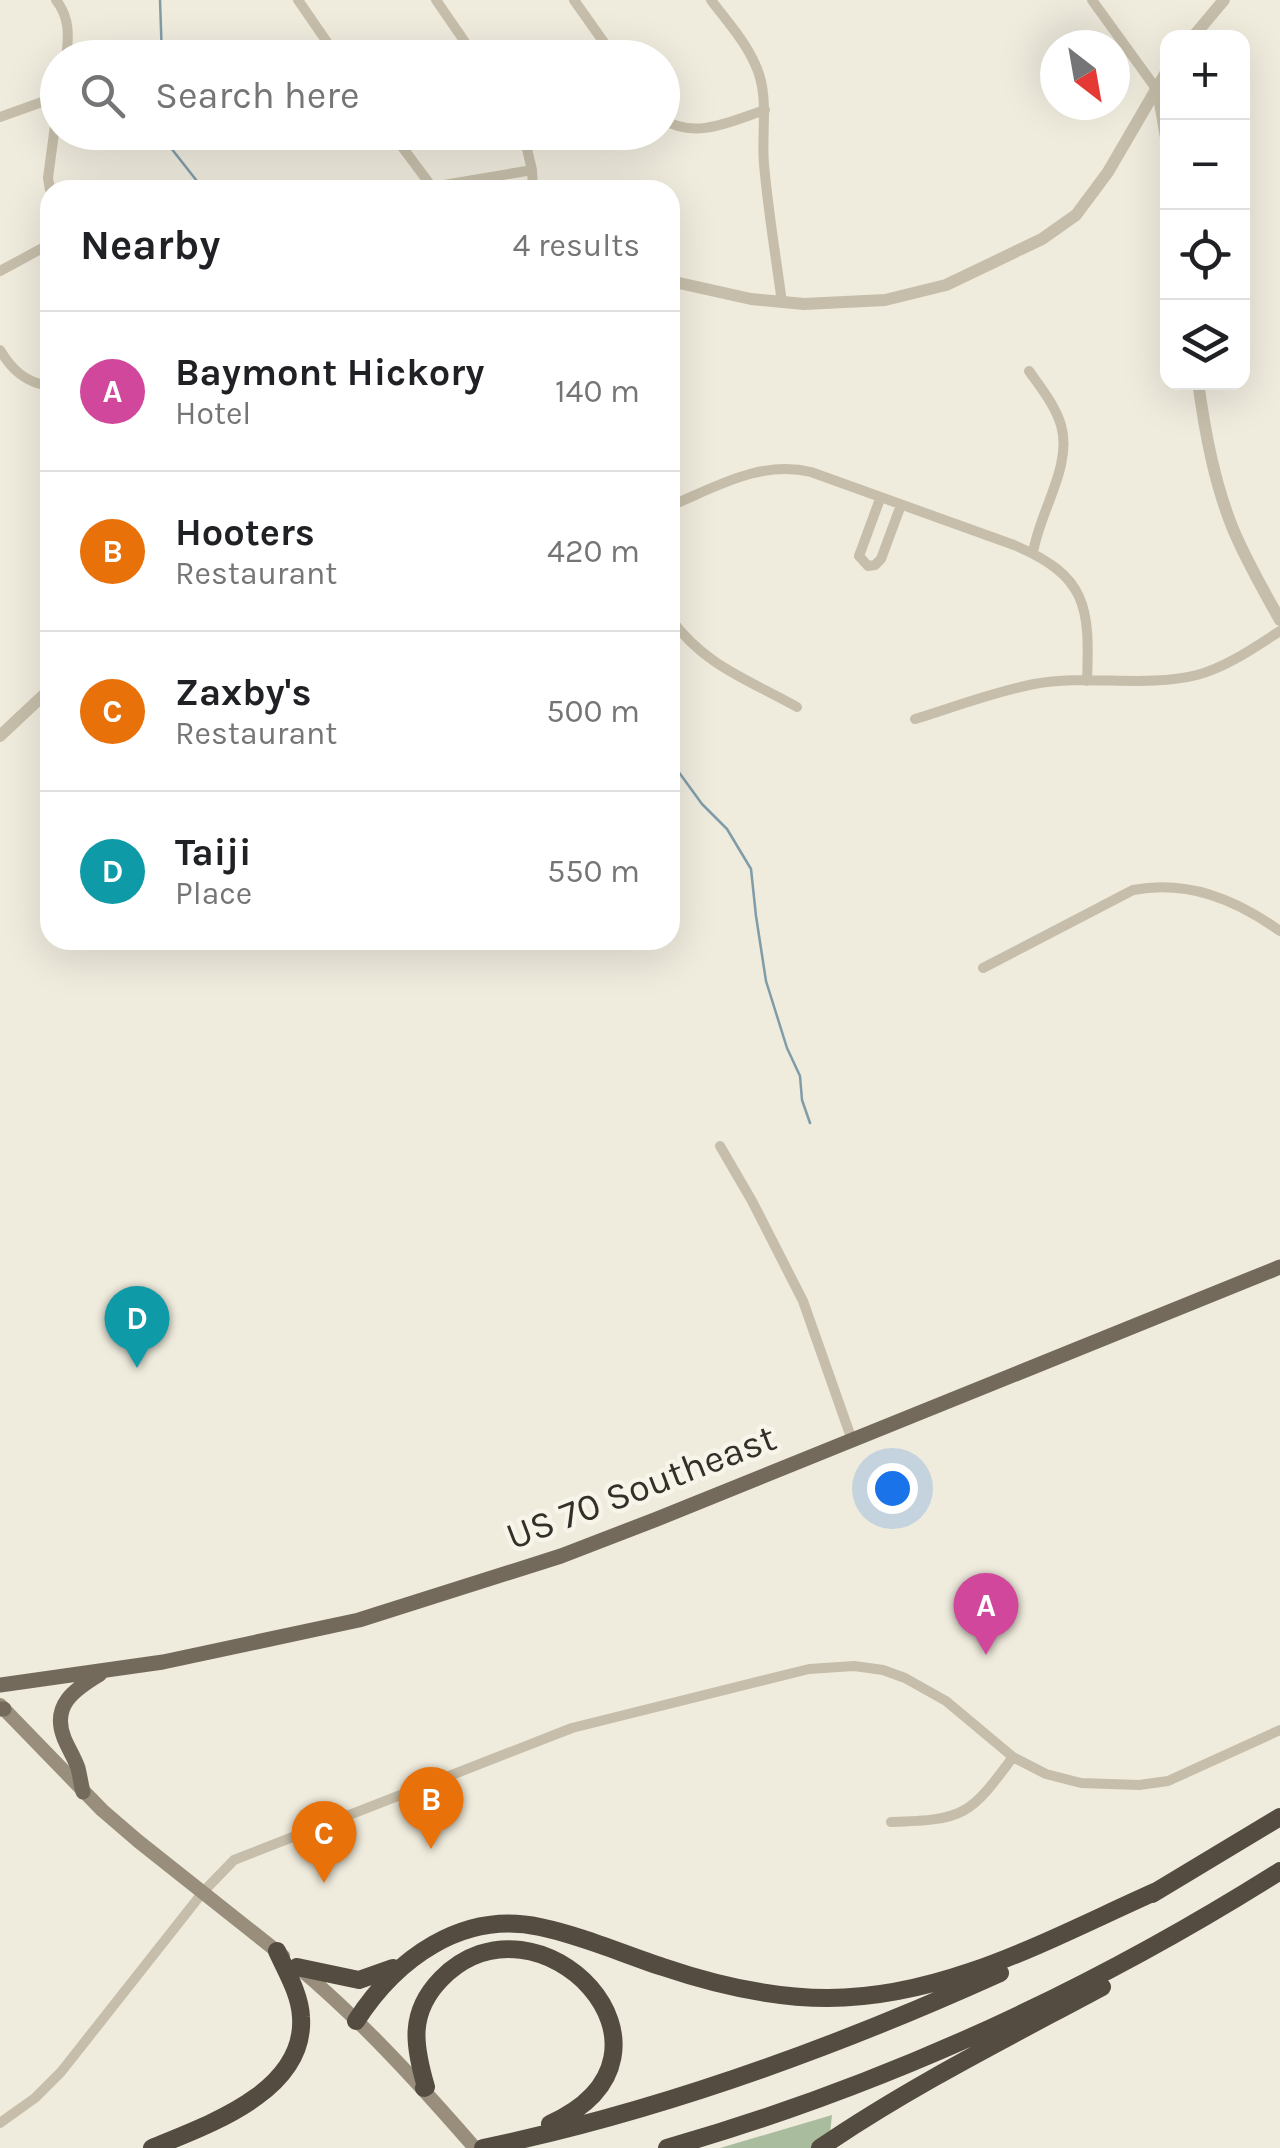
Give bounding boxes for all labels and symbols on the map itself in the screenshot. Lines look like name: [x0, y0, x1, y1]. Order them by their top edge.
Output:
north arrow: [1040, 30, 1130, 120]
pin: D: [104, 1286, 170, 1368]
street label: US 70 Southeast: [500, 1415, 782, 1559]
your location: [867, 1463, 918, 1514]
pin: A: [954, 1572, 1018, 1655]
pin: B: [398, 1766, 464, 1849]
pin: C: [292, 1800, 356, 1883]

